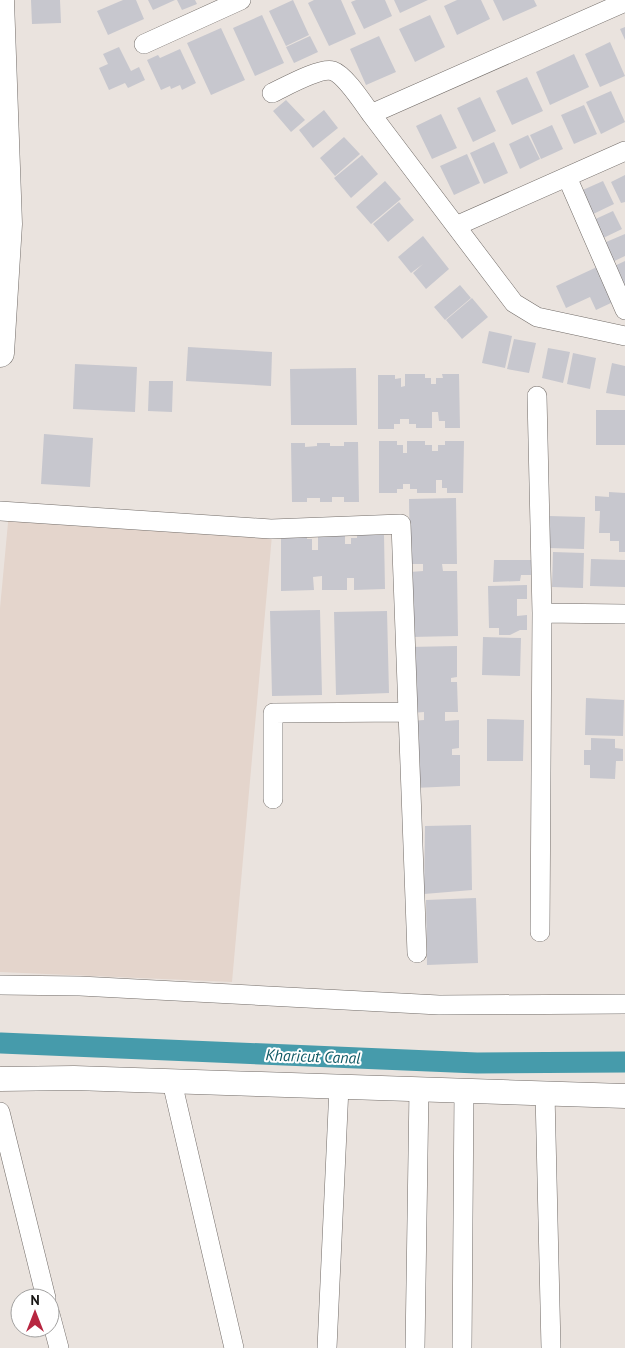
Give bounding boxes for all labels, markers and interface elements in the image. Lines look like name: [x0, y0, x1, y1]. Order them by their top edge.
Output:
water label: Kharicut Canal: [265, 1044, 362, 1068]
north arrow: [10, 1288, 60, 1338]
text: N: [30, 1291, 40, 1309]

